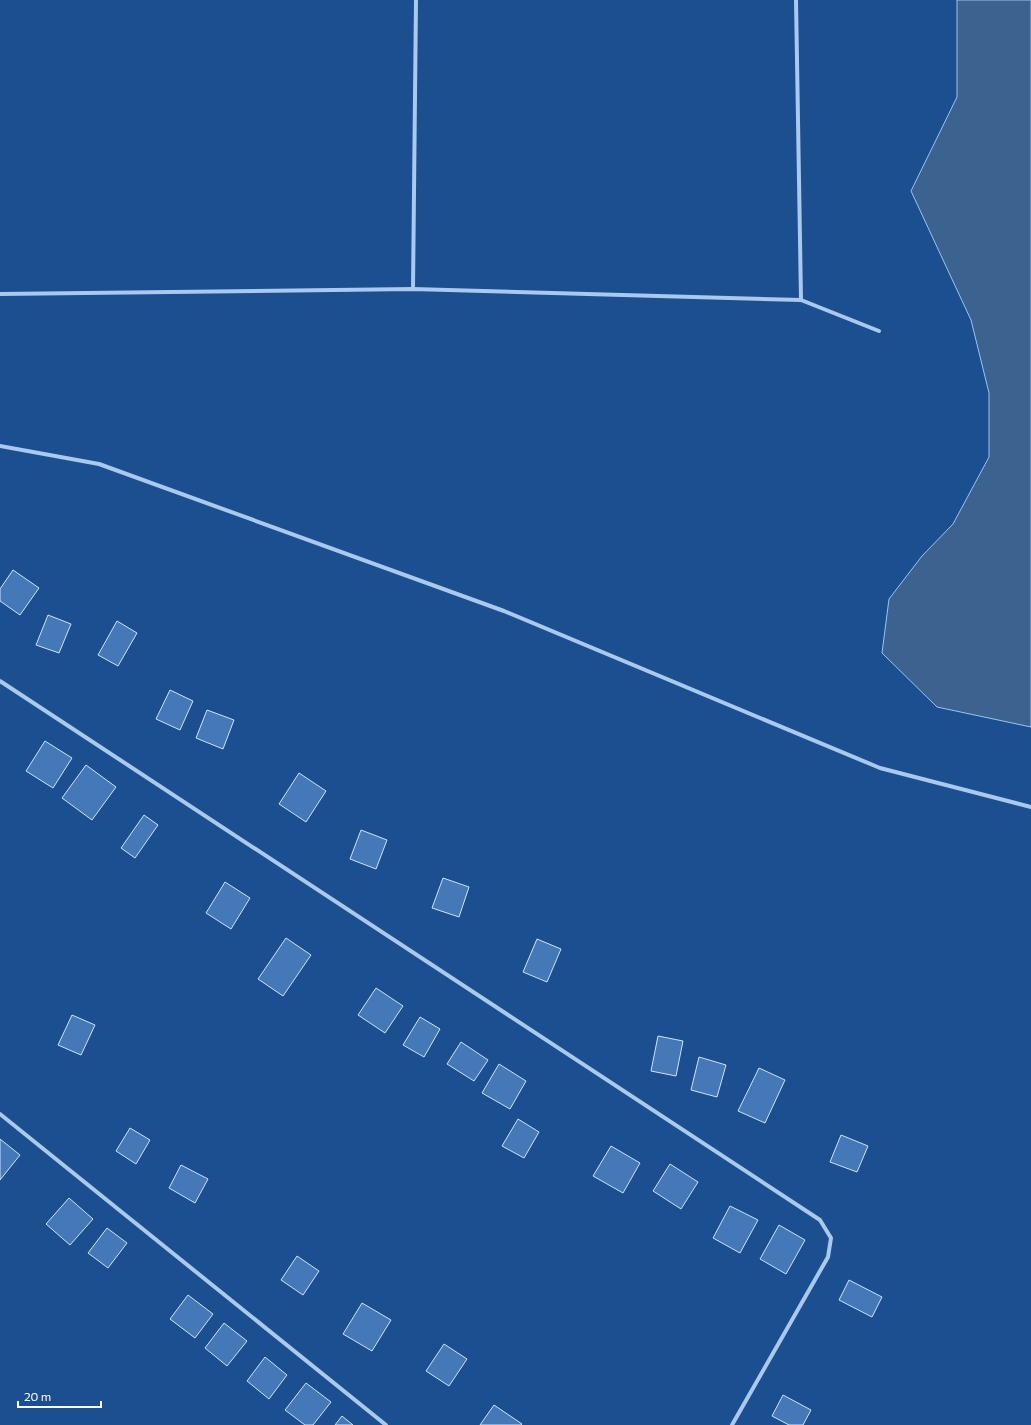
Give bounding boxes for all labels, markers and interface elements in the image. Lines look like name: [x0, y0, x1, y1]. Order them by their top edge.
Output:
scale bar: [18, 1383, 101, 1409]
text: 20 m: [24, 1389, 51, 1403]

